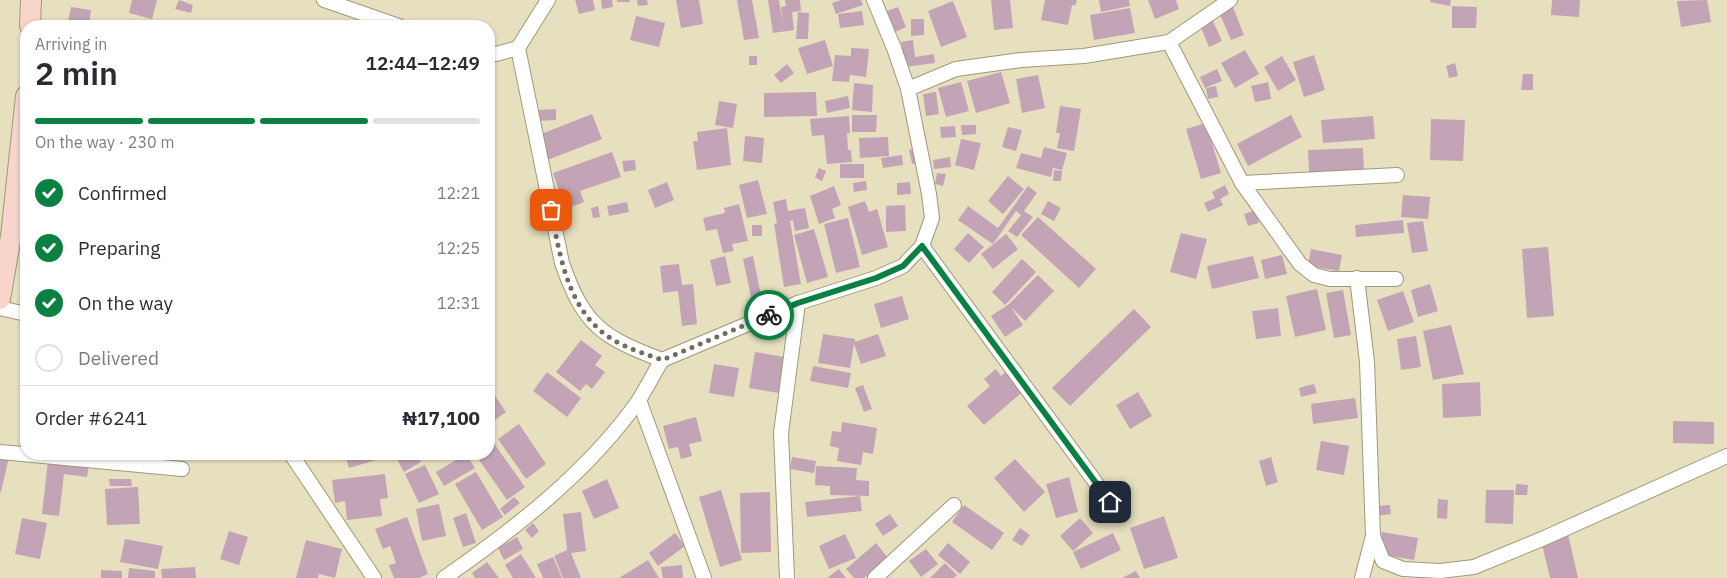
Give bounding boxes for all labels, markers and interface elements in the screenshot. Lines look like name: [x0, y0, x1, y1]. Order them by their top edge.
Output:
text: Arriving in: [35, 34, 107, 54]
text: 12:44–12:49: [366, 51, 480, 75]
text: 2 min: [35, 52, 118, 94]
text: On the way · 230 m: [35, 132, 174, 152]
icon: check: [35, 179, 63, 207]
text: Confirmed: [78, 181, 167, 205]
text: 12:21: [437, 183, 480, 203]
pin: [530, 189, 572, 231]
icon: bag: [537, 196, 565, 224]
icon: check: [35, 234, 63, 262]
text: Preparing: [78, 236, 160, 260]
text: 12:25: [437, 238, 480, 258]
icon: check: [35, 289, 63, 317]
courier: [744, 290, 794, 340]
text: On the way: [78, 291, 173, 315]
text: 12:31: [437, 293, 480, 313]
icon: bike: [755, 301, 783, 329]
text: Delivered: [78, 346, 159, 370]
text: Order #6241: [35, 406, 147, 430]
text: ₦17,100: [402, 406, 480, 430]
pin: [1089, 481, 1131, 523]
icon: home: [1096, 488, 1124, 516]

